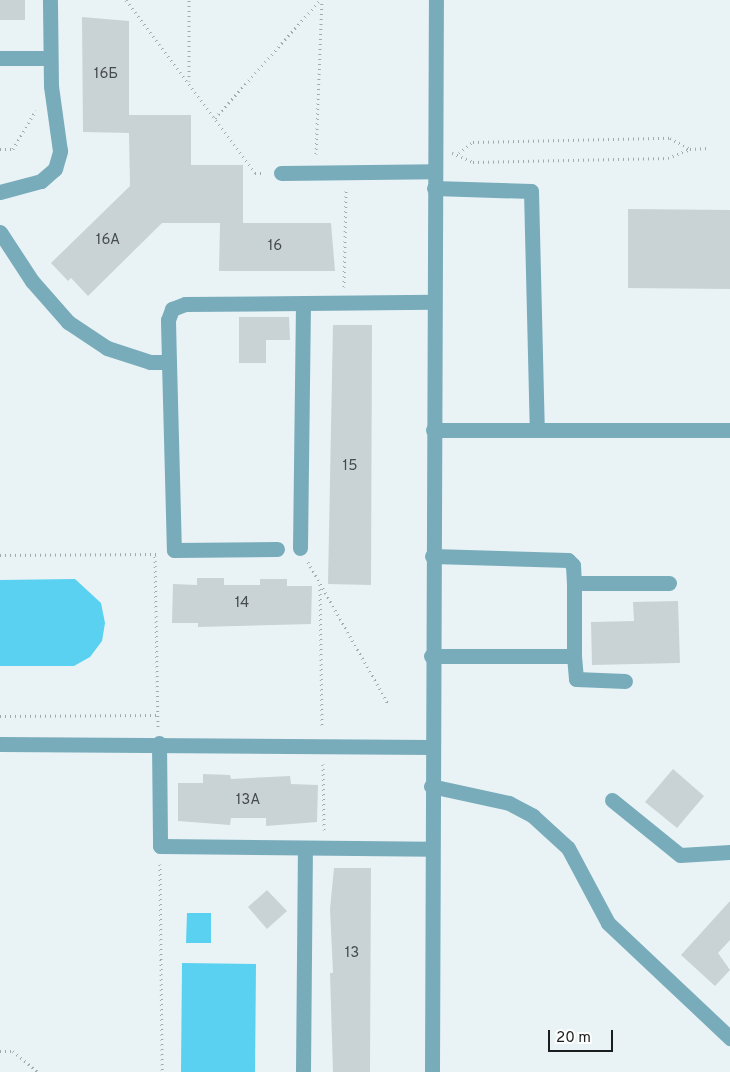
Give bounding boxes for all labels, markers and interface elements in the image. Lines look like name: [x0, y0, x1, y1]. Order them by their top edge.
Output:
house number: 16Б: [94, 66, 118, 84]
house number: 16А: [96, 232, 120, 250]
house number: 16: [268, 238, 282, 256]
house number: 15: [343, 458, 357, 476]
house number: 14: [235, 595, 249, 613]
house number: 13А: [236, 792, 260, 810]
house number: 13: [345, 945, 359, 963]
scale bar: [550, 1020, 615, 1052]
text: 20 m: [556, 1029, 591, 1048]

